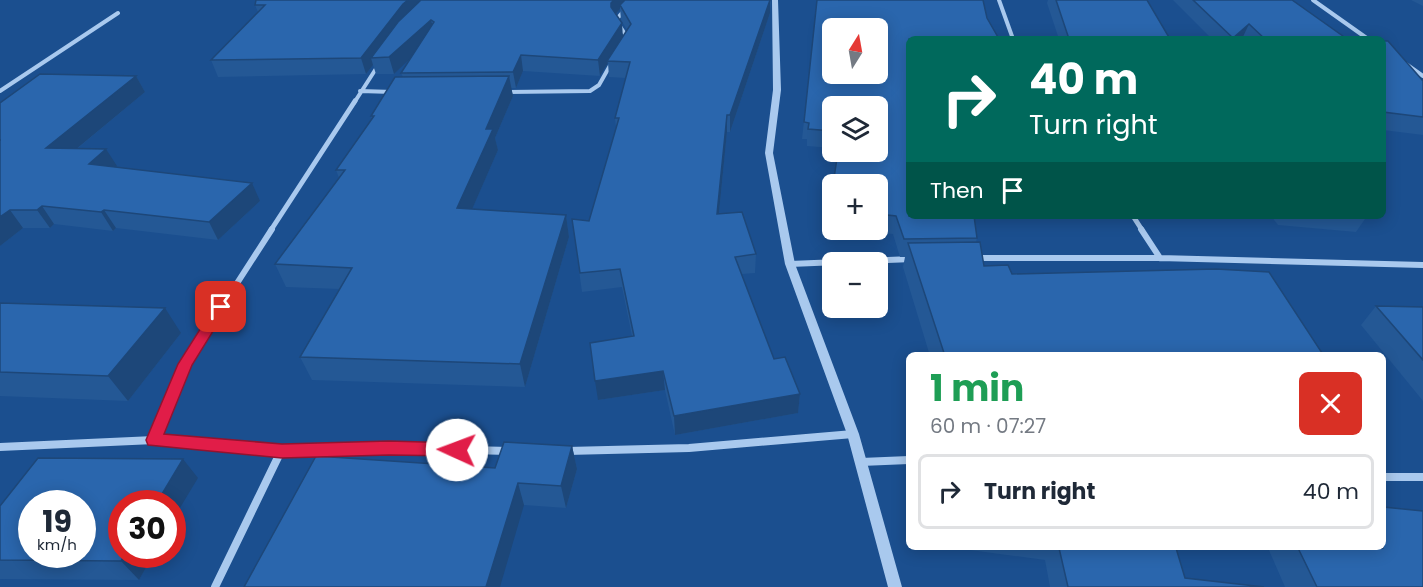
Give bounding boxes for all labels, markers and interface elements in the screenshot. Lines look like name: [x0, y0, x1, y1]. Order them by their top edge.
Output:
north arrow: [822, 18, 888, 84]
map controls: [822, 18, 888, 318]
text: 40 m: [1029, 50, 1138, 109]
icon: right: [930, 60, 1008, 138]
button: layers: [822, 96, 888, 162]
text: Turn right: [1029, 106, 1158, 143]
button: +: [822, 174, 888, 240]
icon: arrive: [996, 174, 1029, 207]
text: Then: [930, 175, 984, 206]
button: −: [822, 252, 888, 318]
pin: [195, 281, 246, 332]
icon: arrive: [204, 290, 237, 323]
text: 1 min: [930, 363, 1024, 414]
button: close: [1299, 372, 1362, 435]
text: 60 m · 07:27: [930, 412, 1046, 440]
position arrow: [425, 418, 489, 482]
icon: right: [933, 475, 966, 508]
text: Turn right: [984, 476, 1095, 507]
text: 40 m: [1303, 476, 1359, 507]
speed limit sign: 30: [108, 490, 186, 568]
text: 19: [42, 500, 72, 543]
text: km/h: [37, 534, 77, 555]

